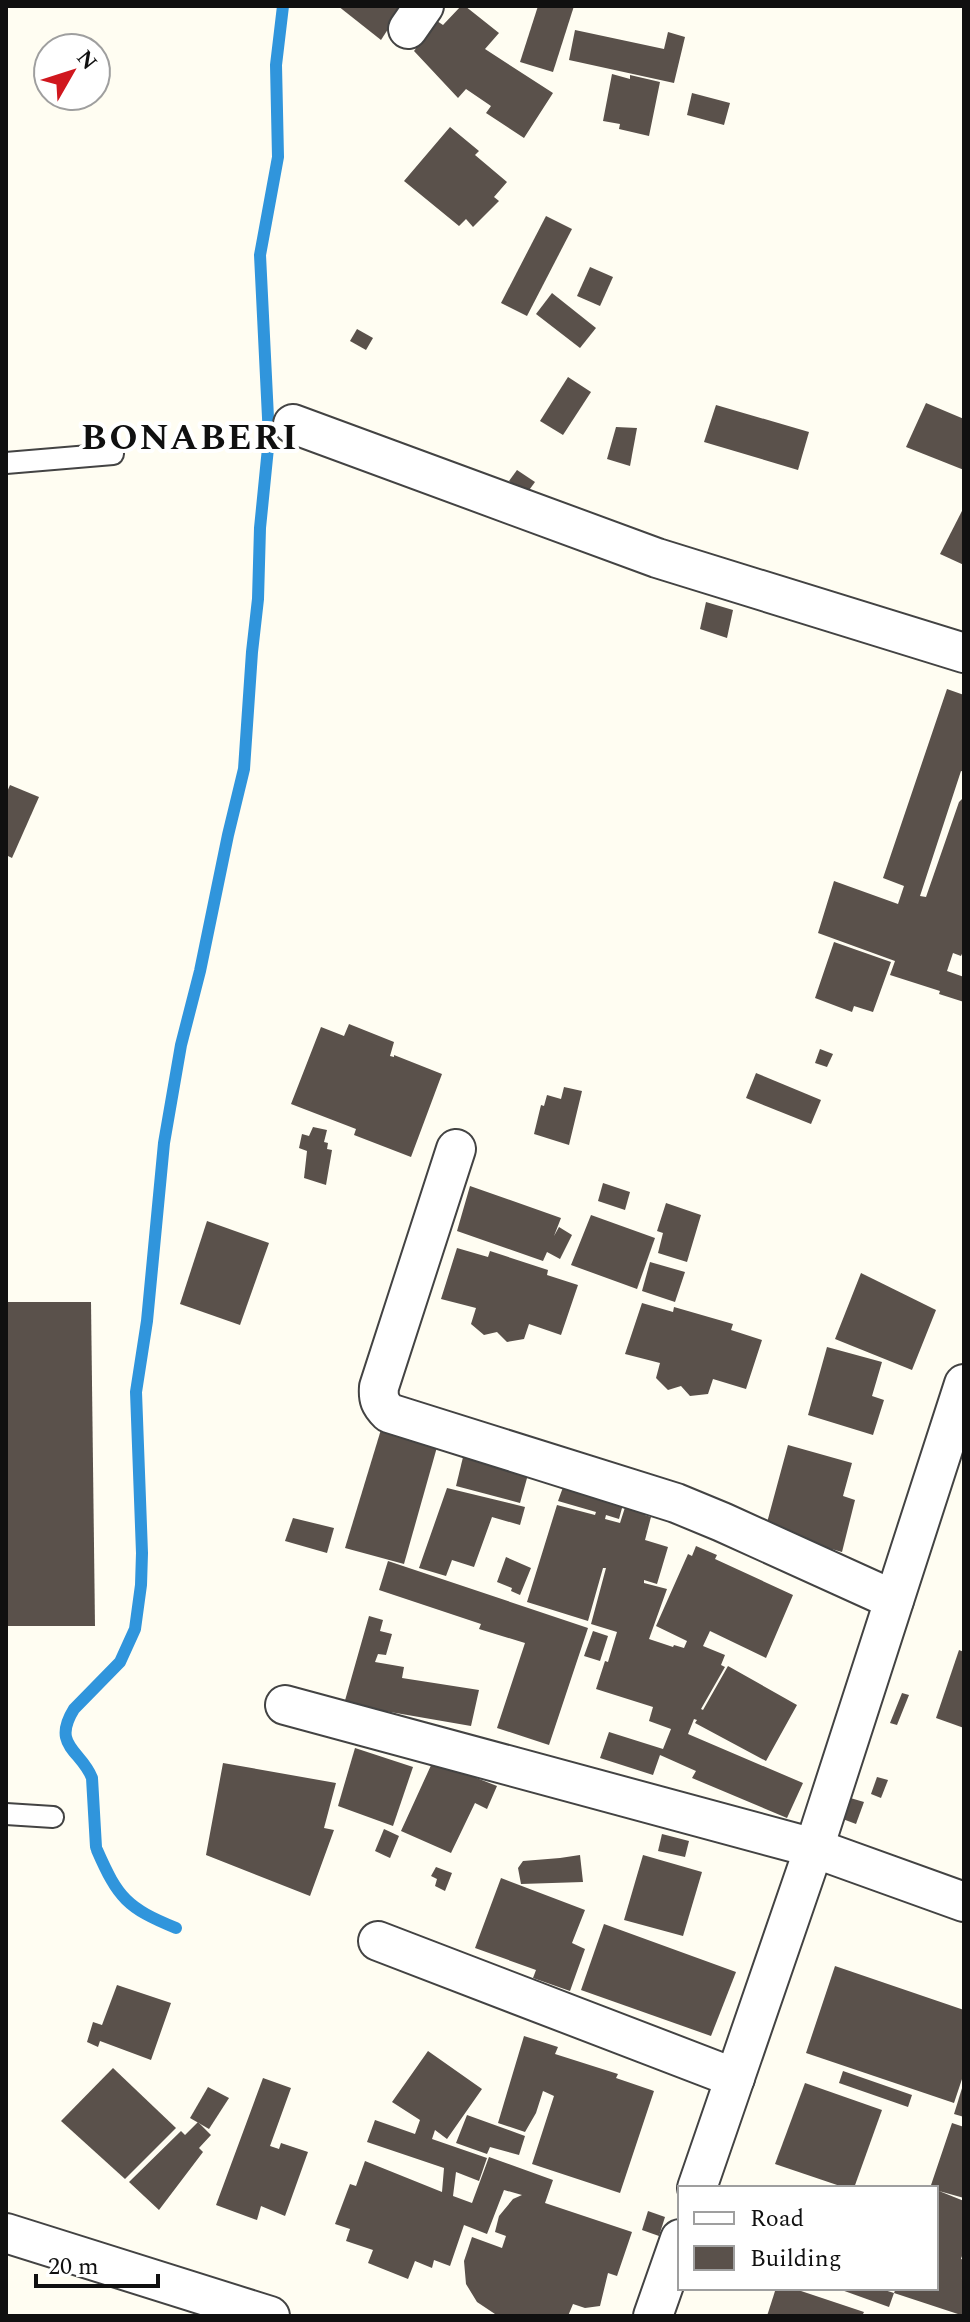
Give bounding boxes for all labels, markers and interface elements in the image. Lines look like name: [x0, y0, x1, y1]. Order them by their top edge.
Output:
north arrow: [32, 32, 112, 112]
text: N: [68, 43, 105, 78]
district label: BONABERI: [81, 411, 299, 466]
legend: [678, 2186, 938, 2290]
text: Road: [750, 2201, 804, 2237]
scale bar: [36, 2238, 158, 2288]
text: Building: [750, 2241, 842, 2277]
text: 20 m: [48, 2249, 99, 2285]

